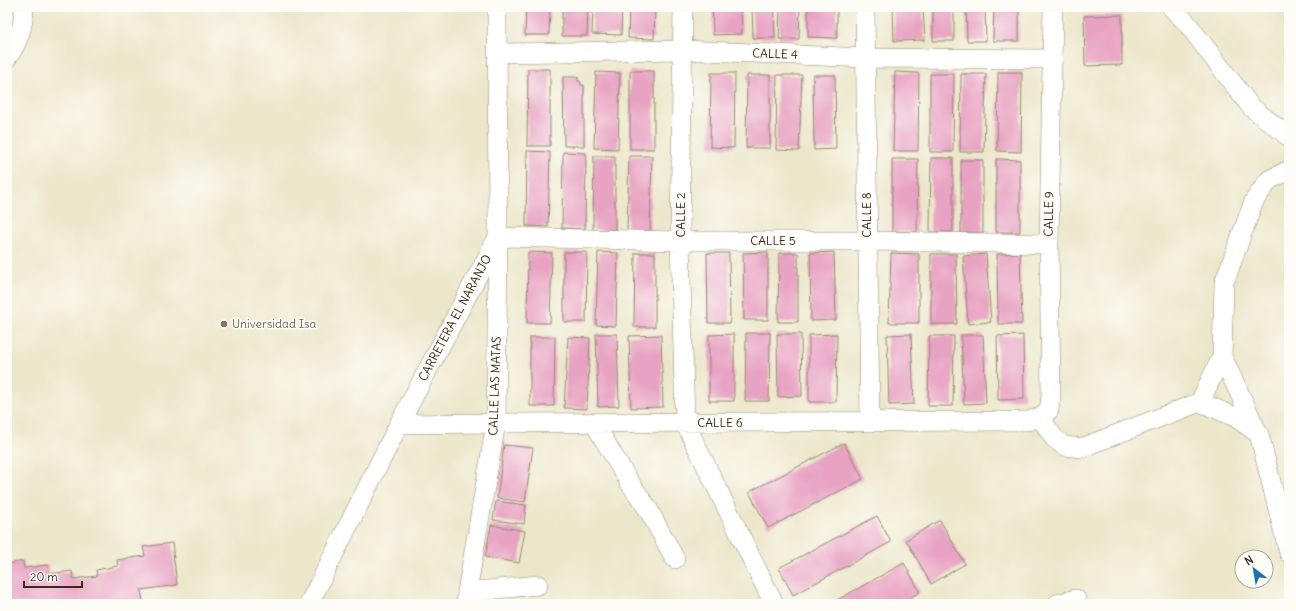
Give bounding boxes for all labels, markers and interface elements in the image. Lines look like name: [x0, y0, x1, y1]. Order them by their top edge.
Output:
street label: CALLE 4: [752, 45, 798, 62]
street label: CALLE 9: [1041, 191, 1056, 237]
street label: CALLE 2: [673, 192, 688, 238]
street label: CALLE 8: [859, 192, 874, 238]
street label: CALLE 5: [750, 233, 796, 248]
street label: CARRETERA EL NARANJO: [415, 252, 494, 384]
place label: Universidad Isa: [232, 316, 317, 331]
marker: Universidad Isa: [219, 319, 229, 329]
street label: CALLE LAS MATAS: [485, 336, 504, 436]
street label: CALLE 6: [697, 415, 743, 430]
north arrow: [1234, 549, 1274, 589]
text: N: [1242, 552, 1256, 568]
scale bar: [24, 563, 82, 589]
text: 20 m: [30, 569, 58, 584]

